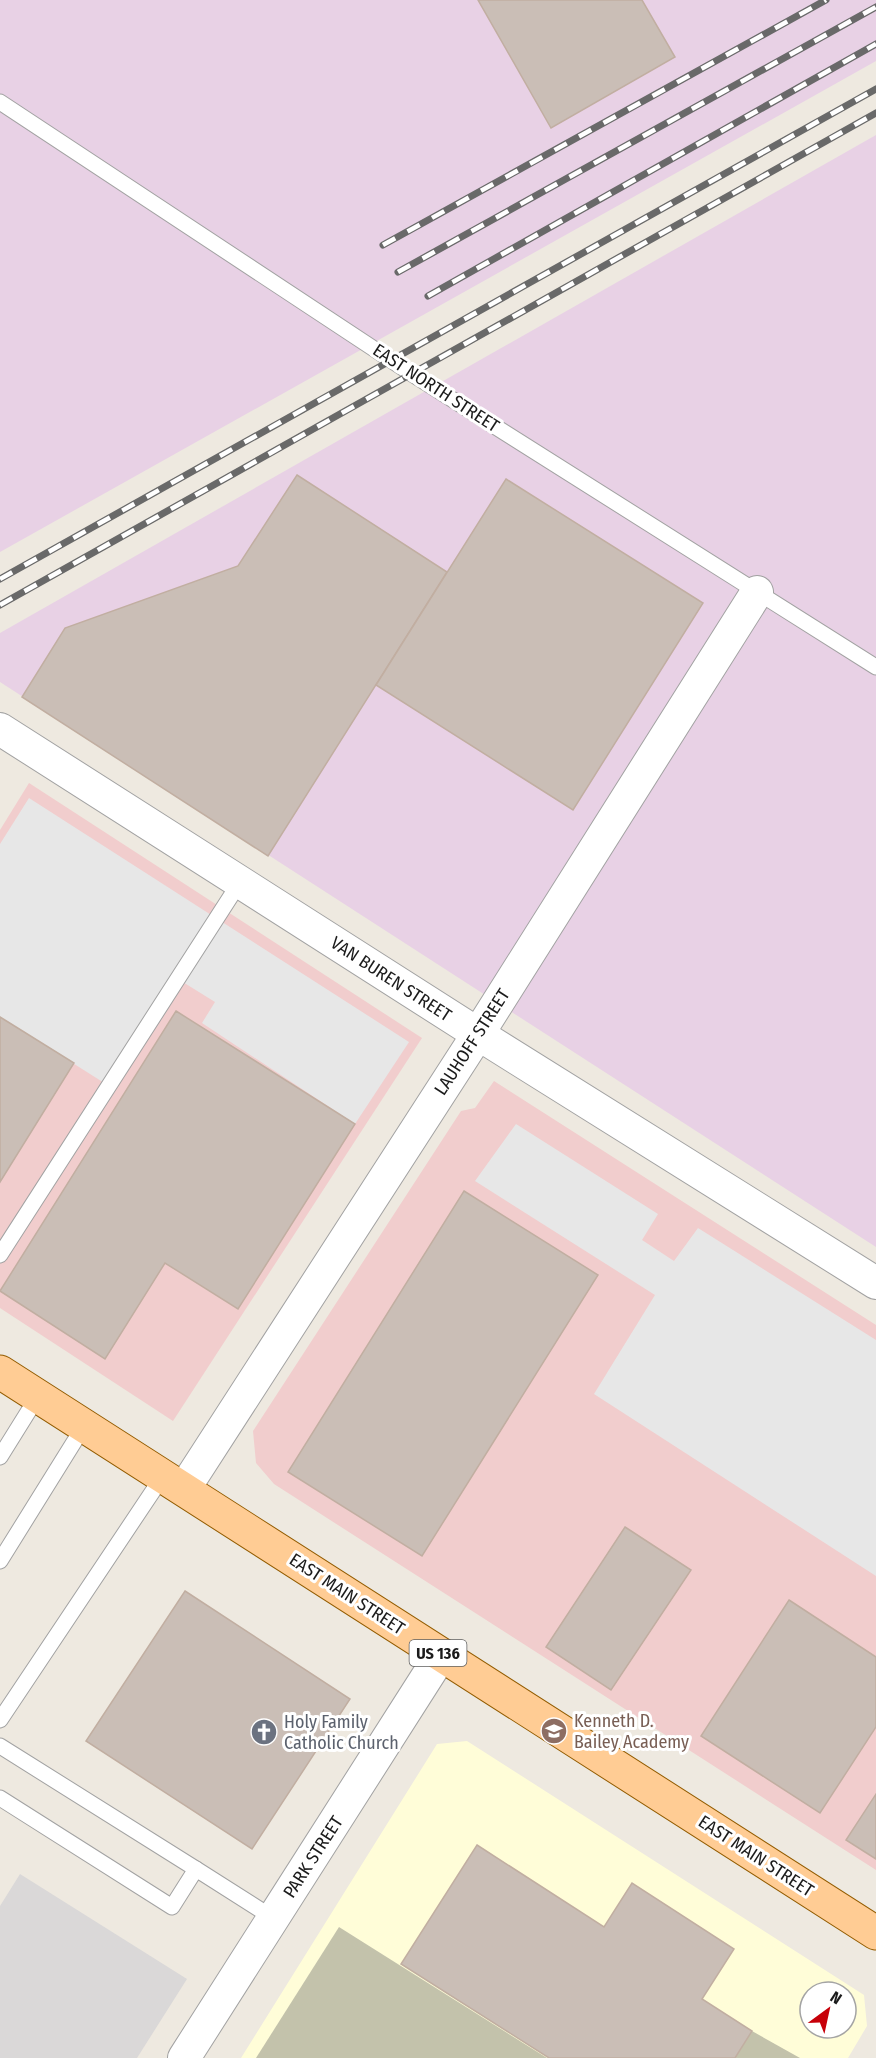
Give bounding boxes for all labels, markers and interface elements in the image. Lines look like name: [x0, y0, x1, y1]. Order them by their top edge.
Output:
street label: EAST NORTH STREET: [369, 339, 504, 437]
street label: VAN BUREN STREET: [327, 932, 456, 1027]
street label: LAUHOFF STREET: [430, 984, 515, 1099]
street label: EAST MAIN STREET: [285, 1549, 409, 1640]
road number: US 136: [410, 1640, 466, 1666]
place label: Kenneth D. Bailey Academy: [574, 1710, 689, 1753]
place label: Holy Family Catholic Church: [284, 1711, 399, 1754]
school or university icon: Kenneth D. Bailey Academy: [539, 1716, 569, 1746]
church icon: Holy Family Catholic Church: [249, 1717, 279, 1747]
street label: PARK STREET: [278, 1811, 348, 1902]
street label: EAST MAIN STREET: [694, 1811, 818, 1902]
north arrow: [798, 1980, 858, 2040]
text: N: [827, 1987, 845, 2008]

